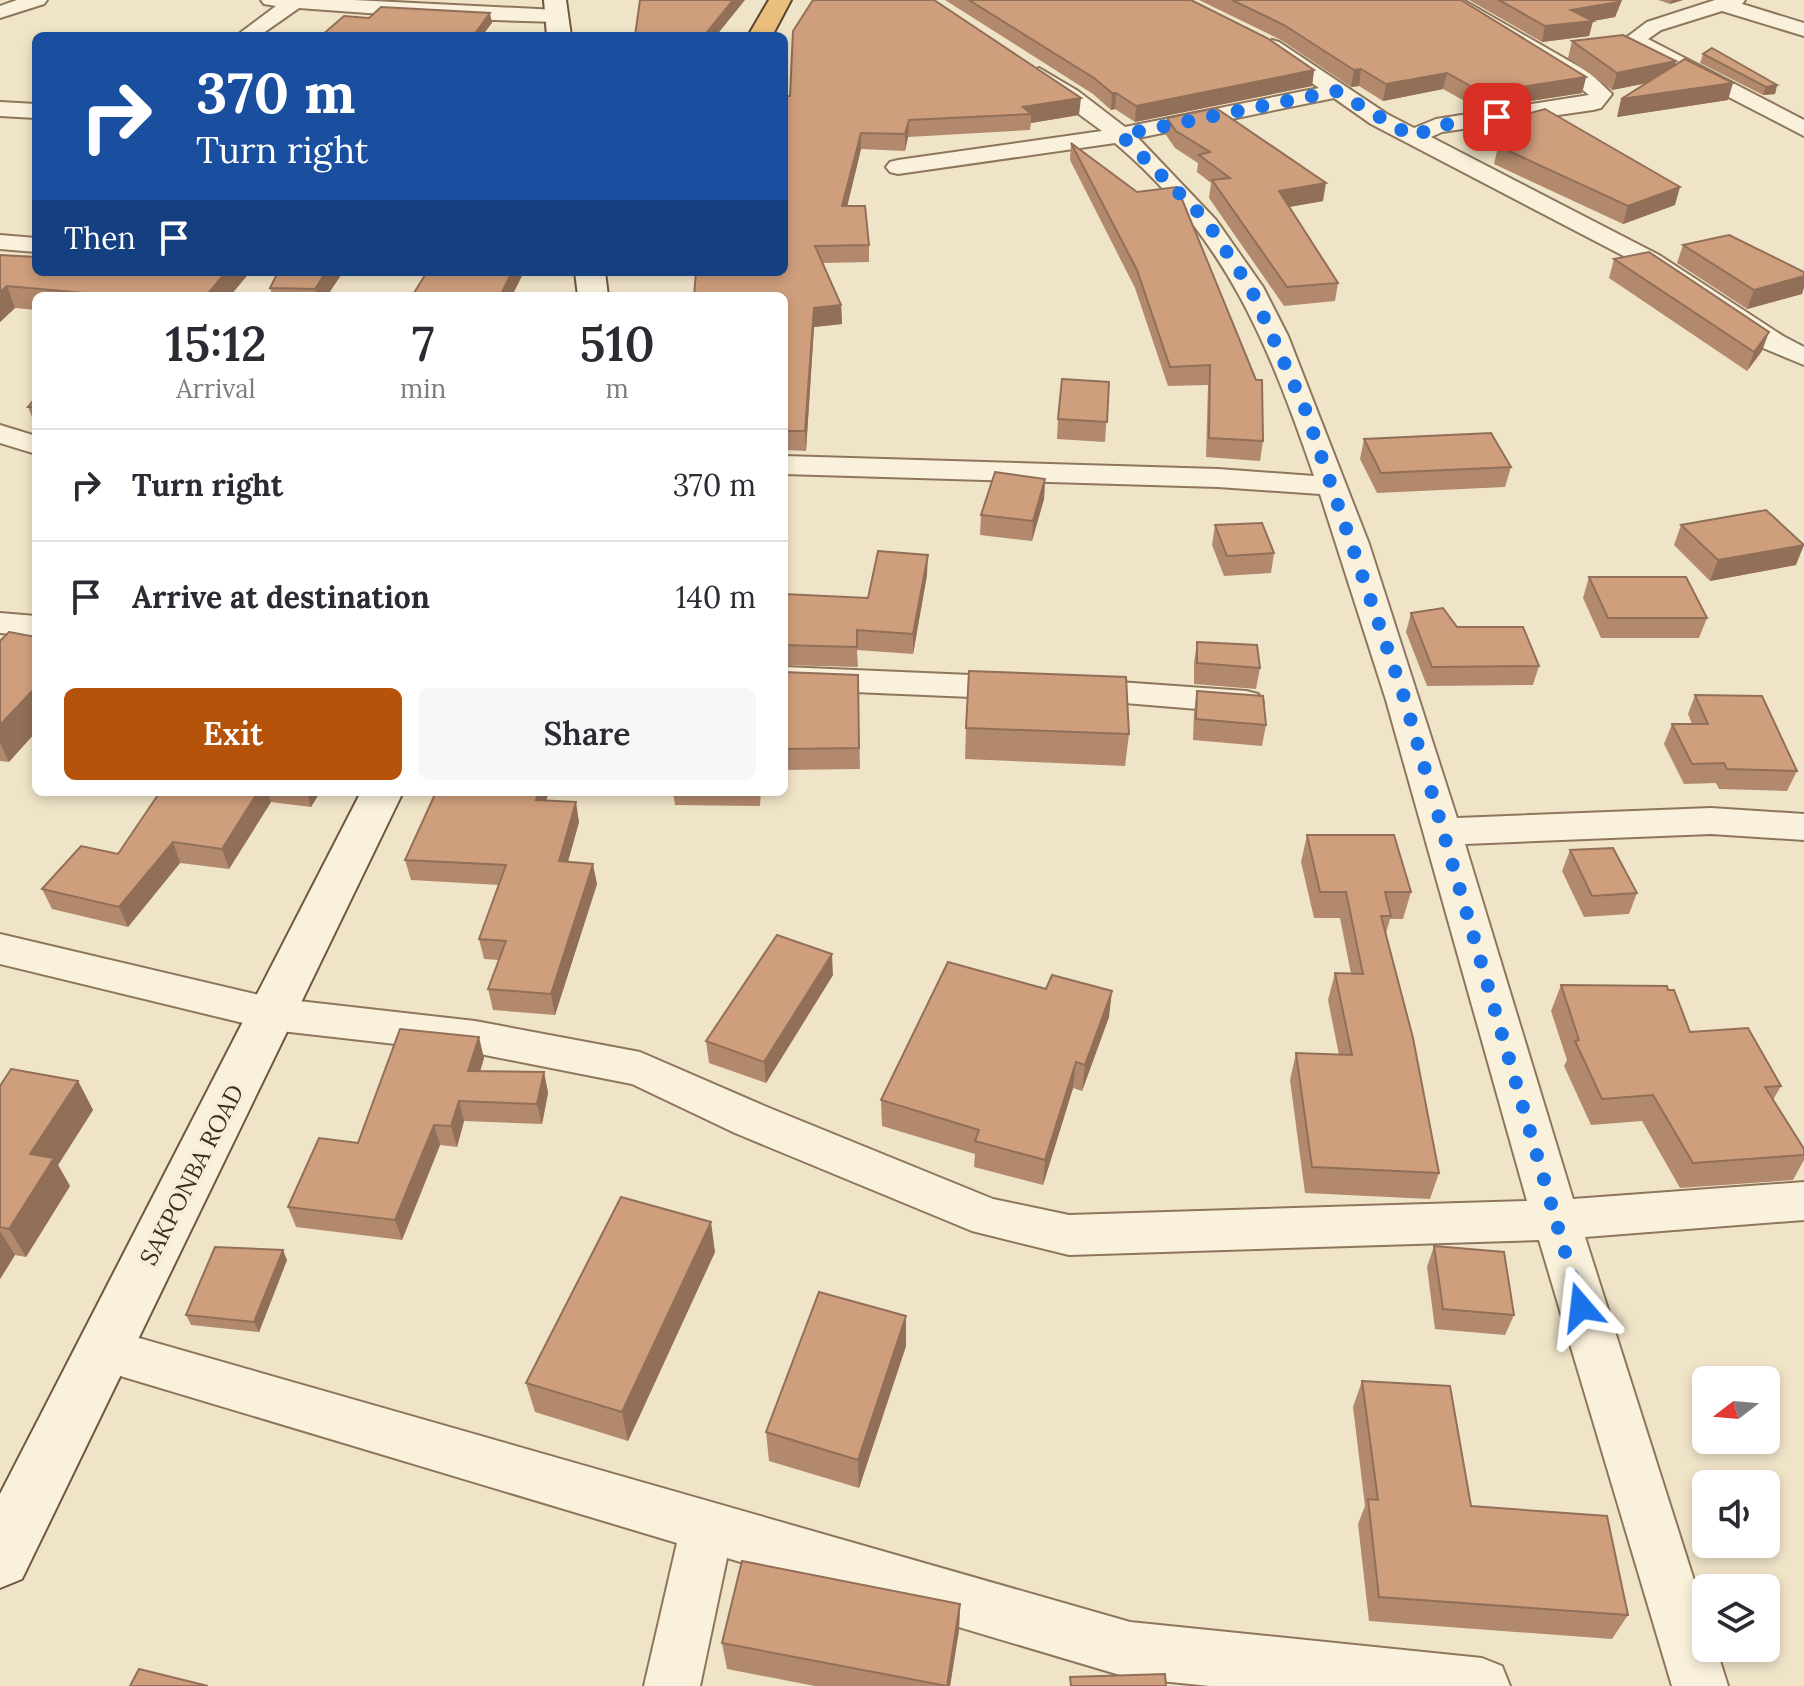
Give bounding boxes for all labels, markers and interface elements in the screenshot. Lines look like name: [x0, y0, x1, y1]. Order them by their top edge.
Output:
text: 370 m: [196, 57, 356, 128]
icon: right: [64, 64, 168, 168]
pin: [1463, 83, 1531, 151]
icon: arrive: [1475, 95, 1519, 139]
text: Turn right: [196, 127, 369, 173]
icon: arrive: [152, 216, 196, 260]
text: Then: [64, 219, 136, 257]
text: 15:12: [165, 313, 267, 374]
text: 7: [412, 313, 434, 374]
text: 510: [580, 313, 655, 374]
text: Arrival: [176, 372, 256, 405]
text: min: [400, 372, 446, 405]
text: m: [606, 372, 629, 405]
icon: right: [64, 463, 108, 507]
text: Turn right: [132, 466, 283, 504]
text: 370 m: [673, 466, 756, 504]
icon: arrive: [64, 575, 108, 619]
text: Arrive at destination: [132, 578, 430, 616]
text: 140 m: [675, 578, 756, 616]
button: Exit: [64, 688, 402, 780]
button: Share: [418, 688, 756, 780]
street label: SAKPONBA ROAD: [133, 1079, 251, 1270]
position arrow: [1539, 1265, 1623, 1349]
north arrow: [1692, 1366, 1780, 1454]
map controls: [1692, 1366, 1780, 1662]
button: sound: [1692, 1470, 1780, 1558]
button: layers: [1692, 1574, 1780, 1662]

